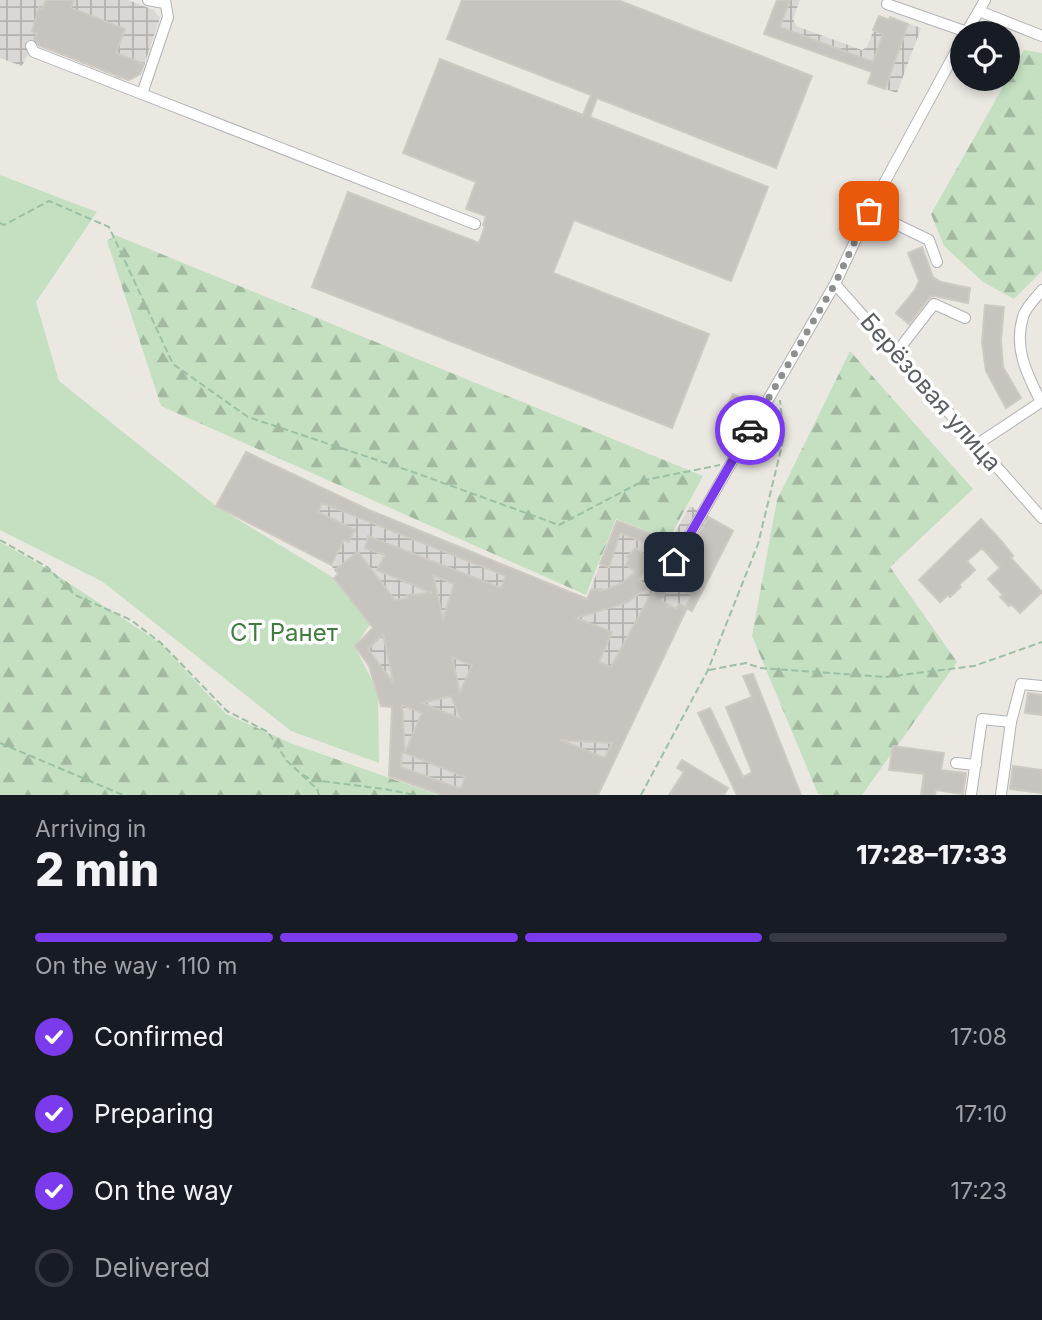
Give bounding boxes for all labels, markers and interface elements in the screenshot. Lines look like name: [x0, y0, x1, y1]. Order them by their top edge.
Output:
map controls: [950, 21, 1020, 91]
button: locate: [950, 21, 1020, 91]
pin: [839, 181, 899, 241]
icon: bag: [850, 192, 888, 230]
street label: Берёзовая улица: [855, 307, 1007, 477]
courier: [715, 395, 785, 465]
icon: car: [731, 411, 769, 449]
pin: [644, 532, 704, 592]
icon: home: [655, 543, 693, 581]
park label: СТ Ранет: [230, 618, 338, 647]
text: Arriving in: [35, 815, 146, 843]
text: 17:28–17:33: [856, 839, 1007, 870]
text: 2 min: [35, 841, 159, 897]
text: On the way · 110 m: [35, 952, 237, 980]
icon: check: [35, 1018, 73, 1056]
text: Confirmed: [94, 1021, 224, 1052]
text: 17:08: [950, 1023, 1007, 1051]
icon: check: [35, 1095, 73, 1133]
text: Preparing: [94, 1098, 214, 1129]
text: 17:10: [955, 1100, 1007, 1128]
icon: check: [35, 1172, 73, 1210]
text: On the way: [94, 1175, 233, 1206]
text: 17:23: [951, 1177, 1007, 1205]
text: Delivered: [94, 1252, 210, 1283]

